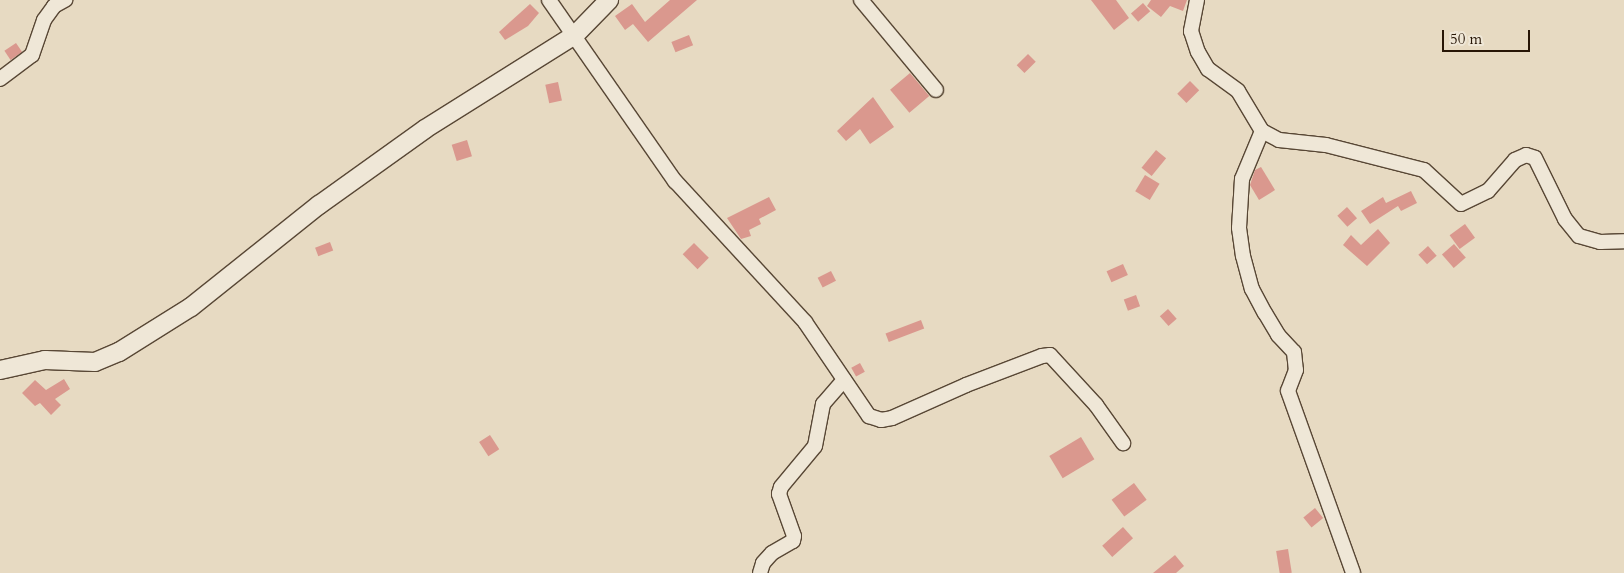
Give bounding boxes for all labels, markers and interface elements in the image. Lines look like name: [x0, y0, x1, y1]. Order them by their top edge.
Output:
scale bar: [1444, 20, 1532, 52]
text: 50 m: [1450, 29, 1482, 49]

